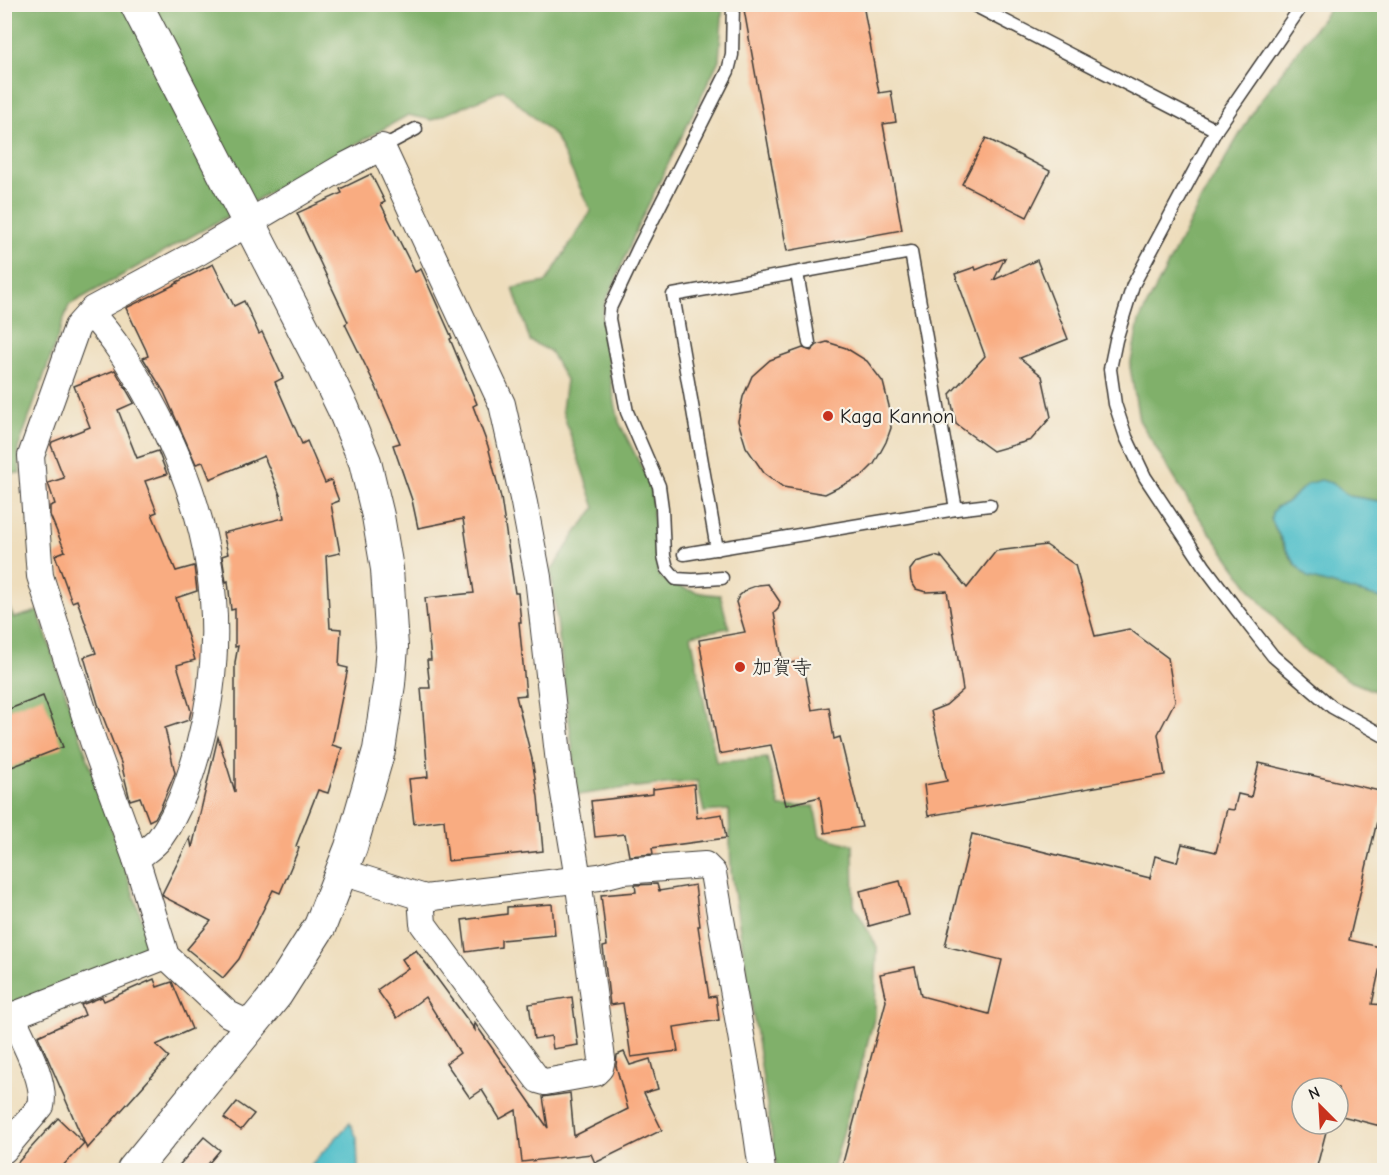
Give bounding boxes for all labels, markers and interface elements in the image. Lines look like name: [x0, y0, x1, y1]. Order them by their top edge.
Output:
place label: Kaga Kannon: [840, 405, 954, 428]
marker: Kaga Kannon: [821, 409, 835, 423]
place label: 加賀寺: [752, 656, 812, 679]
marker: 加賀寺: [733, 660, 747, 674]
north arrow: [1290, 1076, 1350, 1136]
text: N: [1306, 1083, 1323, 1104]

